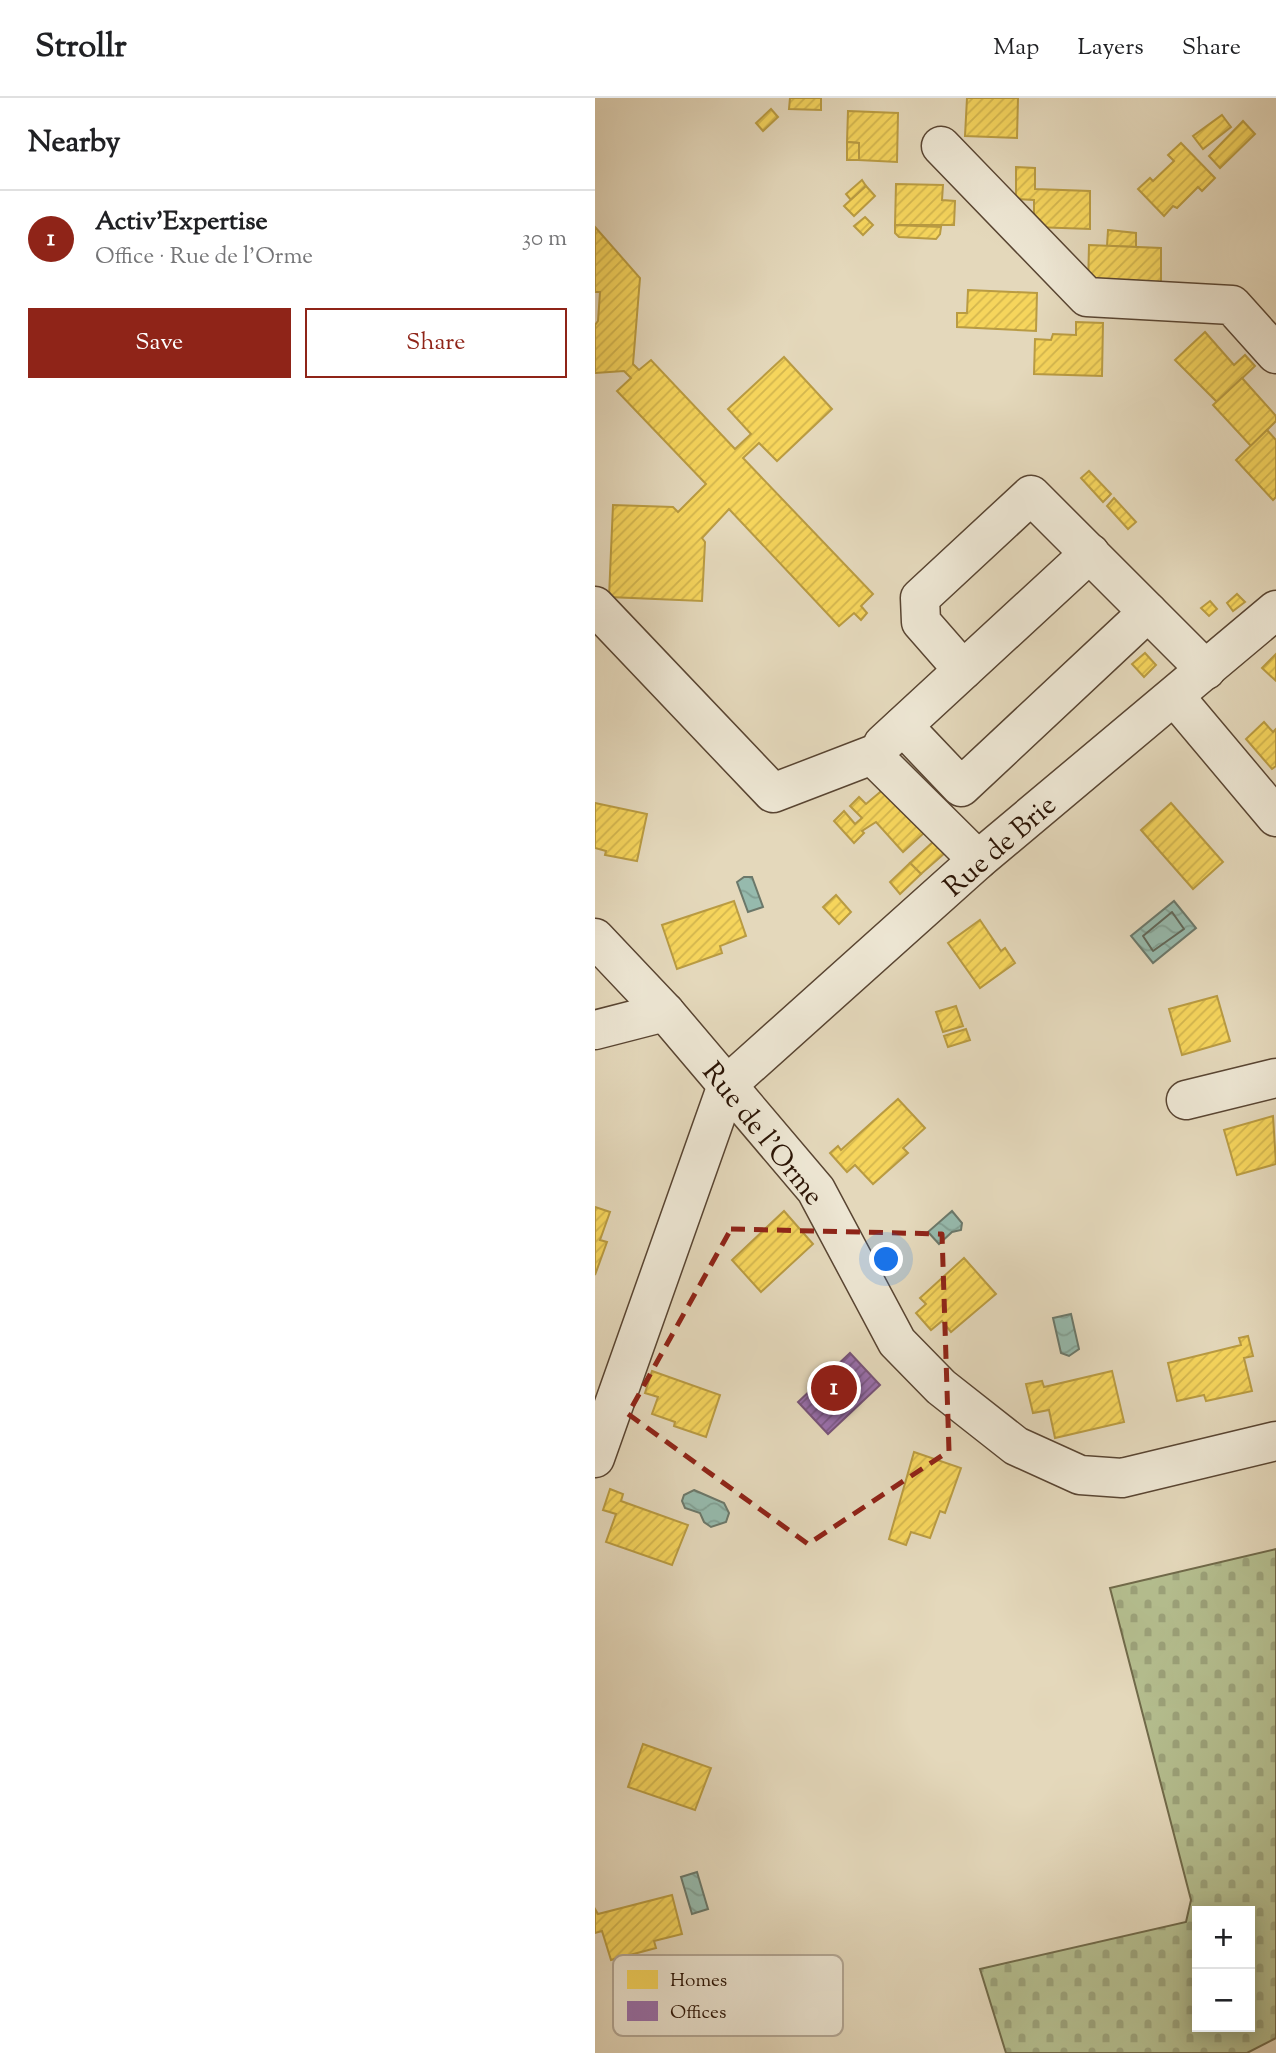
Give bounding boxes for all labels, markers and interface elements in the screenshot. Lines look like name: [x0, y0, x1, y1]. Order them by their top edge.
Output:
text: Strollr: [35, 24, 127, 72]
text: Map: [993, 31, 1039, 65]
text: Layers: [1077, 31, 1144, 65]
text: Share: [1182, 31, 1241, 65]
text: Nearby: [28, 122, 120, 165]
text: Activ'Expertise: [95, 204, 268, 241]
text: 1: [47, 223, 55, 256]
text: 30 m: [522, 223, 567, 256]
text: Office · Rue de l'Orme: [95, 241, 313, 274]
button: Save: [28, 308, 291, 378]
button: Share: [305, 308, 567, 378]
street label: Rue de Brie: [936, 787, 1066, 908]
street label: Rue de l'Orme: [691, 1055, 832, 1215]
your location: [869, 1242, 903, 1276]
pin: 1: [811, 1362, 857, 1414]
map controls: [1192, 1906, 1255, 2032]
button: +: [1192, 1906, 1255, 1969]
legend: [613, 1955, 843, 2036]
text: Homes: [670, 1968, 727, 1995]
button: −: [1192, 1969, 1255, 2032]
text: Offices: [670, 2000, 726, 2027]

